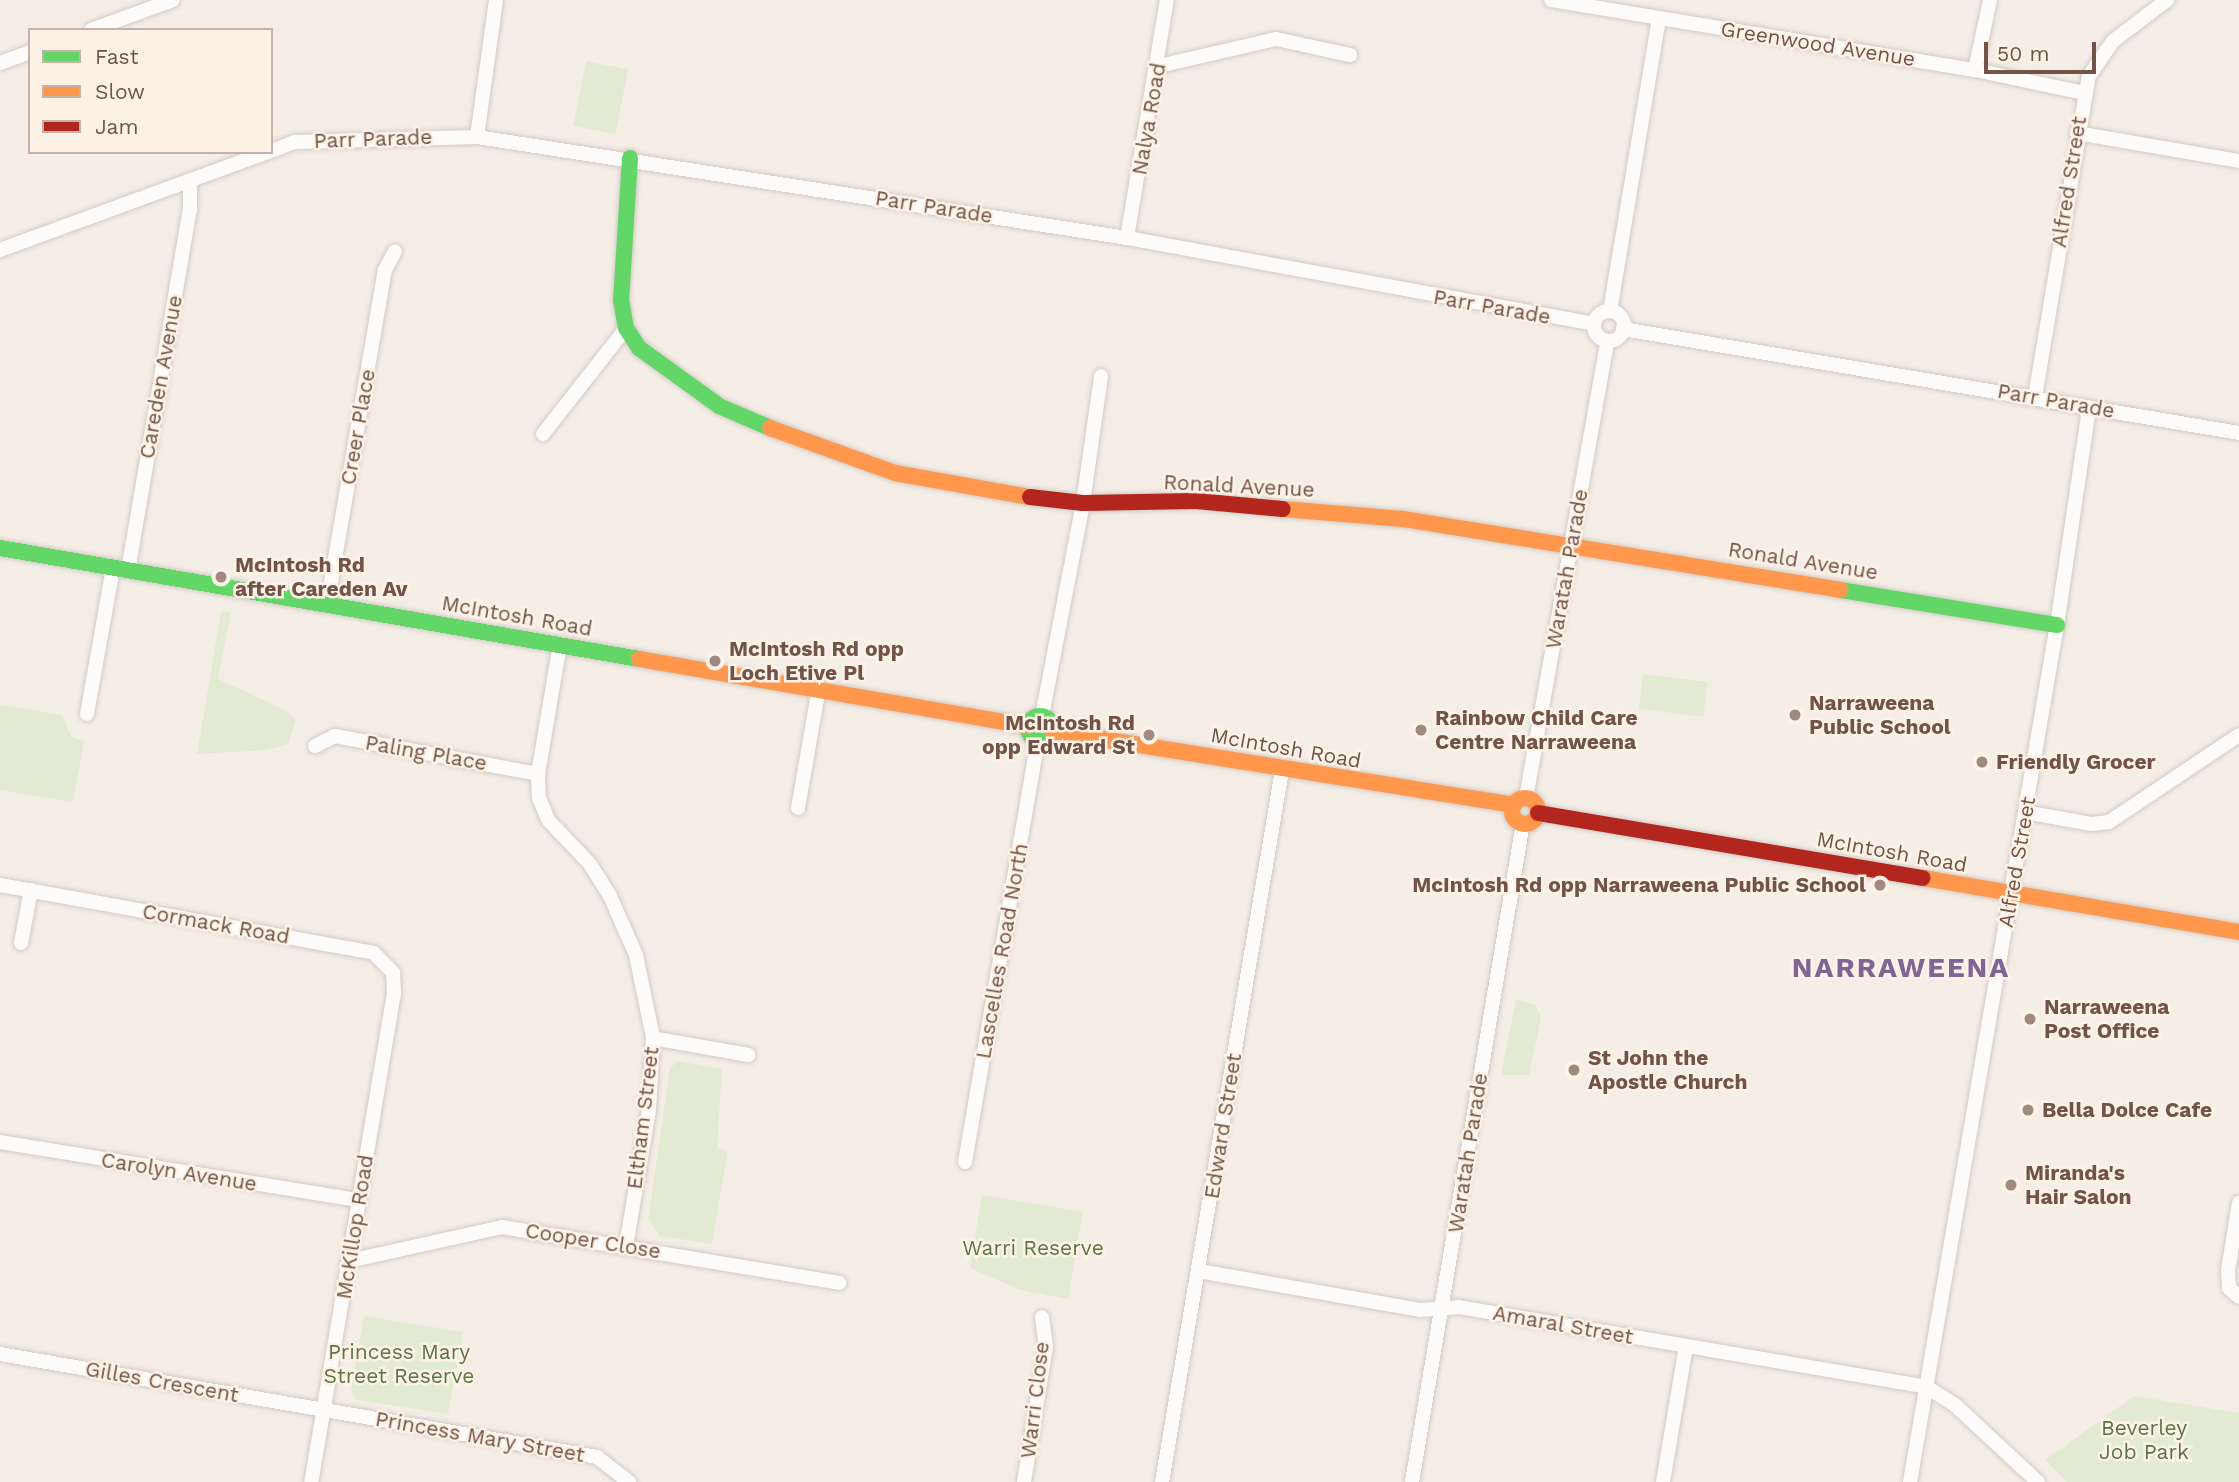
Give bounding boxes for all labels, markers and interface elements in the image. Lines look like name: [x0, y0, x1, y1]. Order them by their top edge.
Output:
street label: Greenwood Avenue: [1718, 16, 1918, 72]
legend: [28, 28, 273, 154]
scale bar: [1987, 28, 2099, 72]
text: 50 m: [1997, 41, 2049, 66]
text: Fast: [95, 44, 139, 69]
street label: Nalya Road: [1127, 61, 1171, 177]
text: Slow: [95, 79, 145, 104]
text: Jam: [95, 114, 138, 139]
street label: Alfred Street: [2046, 115, 2092, 249]
street label: Parr Parade: [313, 124, 433, 154]
street label: Parr Parade: [873, 185, 995, 229]
street label: Parr Parade: [1431, 284, 1553, 330]
street label: Careden Avenue: [134, 293, 188, 461]
street label: Creer Place: [335, 367, 381, 487]
street label: Parr Parade: [1995, 378, 2117, 424]
street label: Ronald Avenue: [1162, 469, 1316, 503]
street label: Waratah Parade: [1541, 487, 1593, 651]
street label: Ronald Avenue: [1726, 537, 1880, 585]
place label: McIntosh Rd after Careden Av: [235, 552, 408, 602]
marker: McIntosh Rd after Careden Av: [213, 569, 229, 585]
street label: McIntosh Road: [440, 590, 594, 642]
place label: McIntosh Rd opp Loch Etive Pl: [729, 636, 904, 686]
marker: McIntosh Rd opp Loch Etive Pl: [707, 653, 723, 669]
place label: Narraweena Public School: [1809, 690, 1951, 740]
place label: Rainbow Child Care Centre Narraweena: [1435, 705, 1638, 755]
marker: Narraweena Public School: [1787, 707, 1803, 723]
place label: McIntosh Rd opp Edward St: [982, 710, 1135, 760]
street label: McIntosh Road: [1209, 722, 1363, 774]
marker: Rainbow Child Care Centre Narraweena: [1413, 722, 1429, 738]
marker: McIntosh Rd opp Edward St: [1141, 727, 1157, 743]
street label: Paling Place: [363, 730, 489, 776]
place label: Friendly Grocer: [1996, 749, 2156, 775]
marker: Friendly Grocer: [1974, 754, 1990, 770]
street label: Alfred Street: [1993, 795, 2041, 929]
street label: McIntosh Road: [1815, 826, 1969, 878]
street label: Lascelles Road North: [971, 841, 1033, 1061]
place label: McIntosh Rd opp Narraweena Public School: [1412, 872, 1866, 898]
marker: McIntosh Rd opp Narraweena Public School: [1872, 877, 1888, 893]
street label: Cormack Road: [140, 899, 292, 949]
district label: NARRAWEENA: [1793, 951, 2009, 985]
place label: Narraweena Post Office: [2044, 994, 2170, 1044]
marker: Narraweena Post Office: [2022, 1011, 2038, 1027]
street label: Eltham Street: [622, 1045, 664, 1191]
place label: St John the Apostle Church: [1588, 1045, 1748, 1095]
street label: Edward Street: [1199, 1051, 1247, 1201]
marker: St John the Apostle Church: [1566, 1062, 1582, 1078]
street label: Waratah Parade: [1443, 1071, 1493, 1235]
place label: Bella Dolce Cafe: [2042, 1097, 2212, 1123]
marker: Bella Dolce Cafe: [2020, 1102, 2036, 1118]
street label: Carolyn Avenue: [99, 1147, 259, 1197]
street label: McKillop Road: [331, 1153, 379, 1301]
place label: Miranda's Hair Salon: [2025, 1160, 2132, 1210]
marker: Miranda's Hair Salon: [2003, 1177, 2019, 1193]
street label: Cooper Close: [523, 1218, 663, 1264]
park label: Warri Reserve: [962, 1235, 1104, 1261]
street label: Amaral Street: [1491, 1300, 1635, 1350]
park label: Princess Mary Street Reserve: [324, 1339, 474, 1389]
street label: Warri Close: [1015, 1340, 1055, 1460]
street label: Gilles Crescent: [83, 1356, 241, 1408]
street label: Princess Mary Street: [373, 1406, 587, 1468]
park label: Beverley Job Park: [2099, 1415, 2189, 1465]

